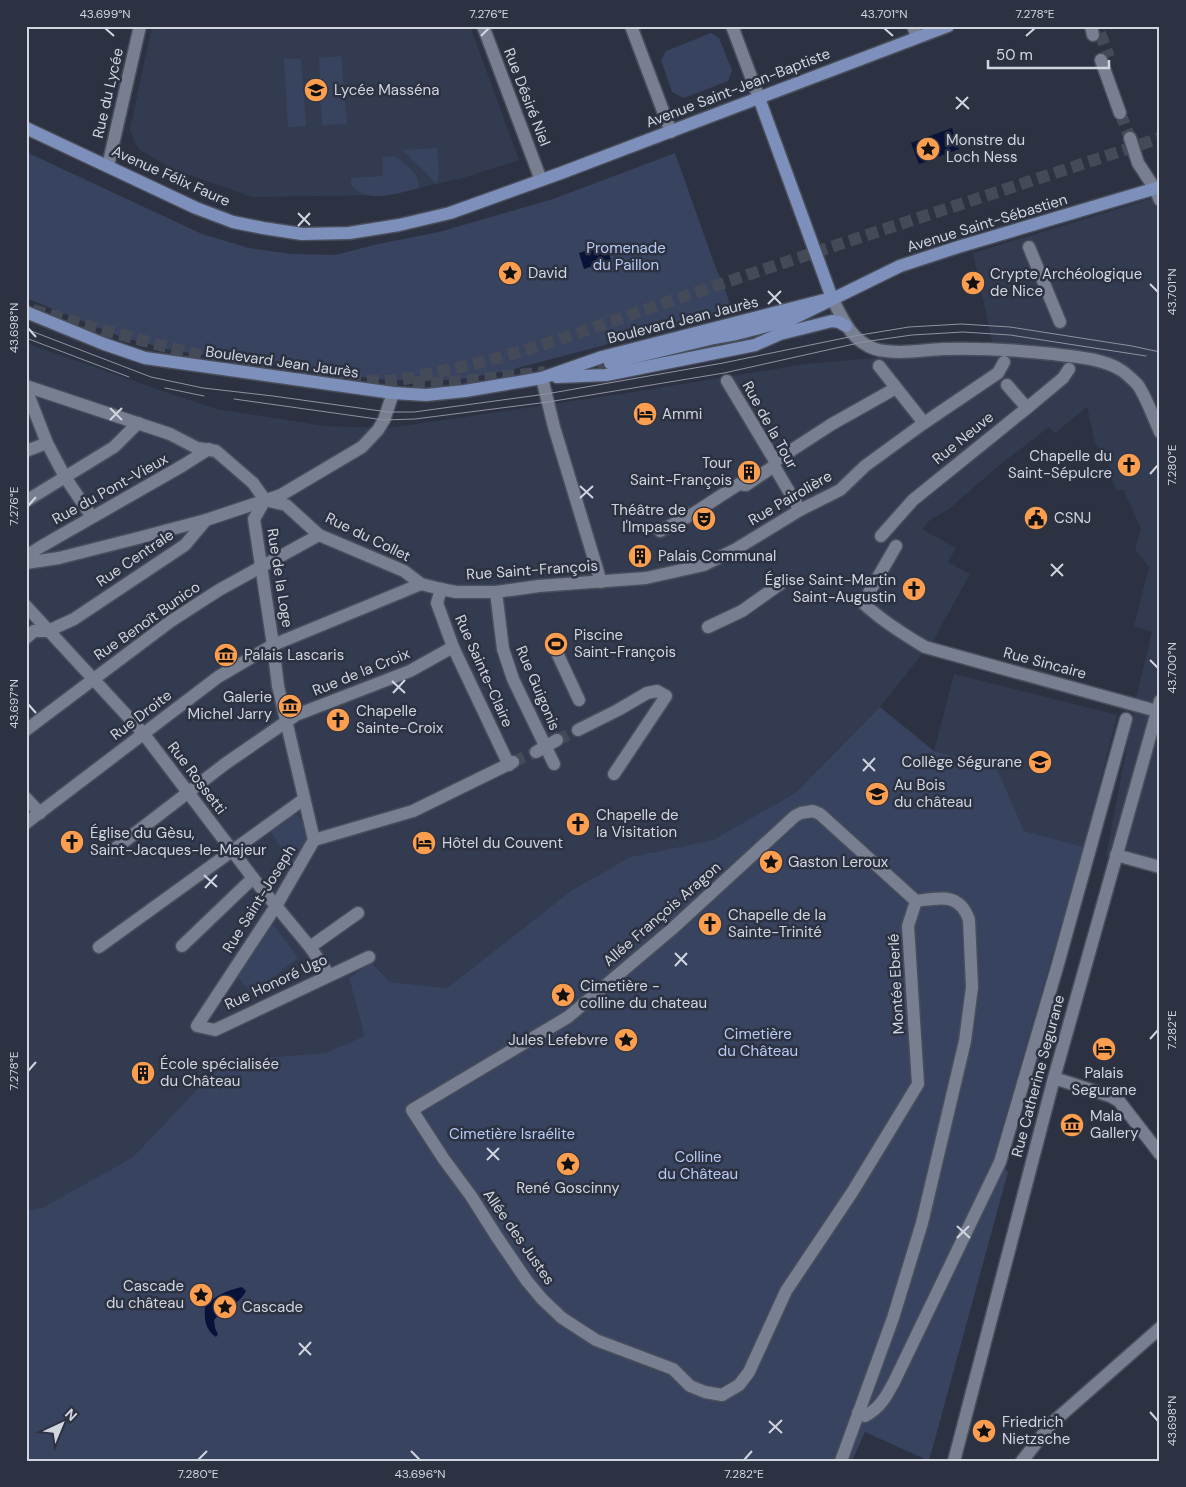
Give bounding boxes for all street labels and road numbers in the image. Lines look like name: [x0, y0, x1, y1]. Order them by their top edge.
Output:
street label: Avenue Saint-Jean-Baptiste: [643, 44, 833, 132]
street label: Rue Désiré Niel: [499, 45, 555, 149]
street label: Rue du Lycée: [88, 46, 128, 140]
street label: Avenue Félix Faure: [109, 141, 233, 211]
street label: Avenue Saint-Sébastien: [904, 189, 1070, 257]
street label: Boulevard Jean Jaurès: [605, 292, 761, 348]
street label: Boulevard Jean Jaurès: [204, 341, 360, 383]
street label: Rue de la Tour: [738, 378, 803, 473]
street label: Rue Neuve: [928, 407, 998, 469]
street label: Rue du Pont-Vieux: [49, 449, 172, 529]
street label: Rue Pairolière: [744, 466, 836, 530]
street label: Rue du Collet: [322, 508, 414, 566]
street label: Rue Centrale: [92, 525, 178, 591]
street label: Rue de la Loge: [262, 527, 298, 629]
street label: Rue Saint-François: [465, 555, 599, 585]
street label: Rue Benoît Bunico: [90, 577, 204, 665]
street label: Rue Sainte-Claire: [450, 612, 518, 730]
street label: Rue Sincaire: [1001, 642, 1089, 684]
street label: Rue de la Croix: [309, 643, 413, 701]
street label: Rue Guigonis: [511, 643, 565, 733]
street label: Rue Droite: [106, 685, 176, 745]
street label: Rue Rossetti: [163, 738, 231, 818]
street label: Rue Saint-Joseph: [218, 841, 300, 957]
street label: Allée François Aragon: [599, 857, 725, 971]
street label: Montée Eberlé: [883, 933, 909, 1035]
street label: Rue Honoré Ugo: [221, 949, 331, 1015]
street label: Rue Catherine Segurane: [1007, 993, 1069, 1159]
street label: Allée des Justes: [479, 1185, 559, 1289]

